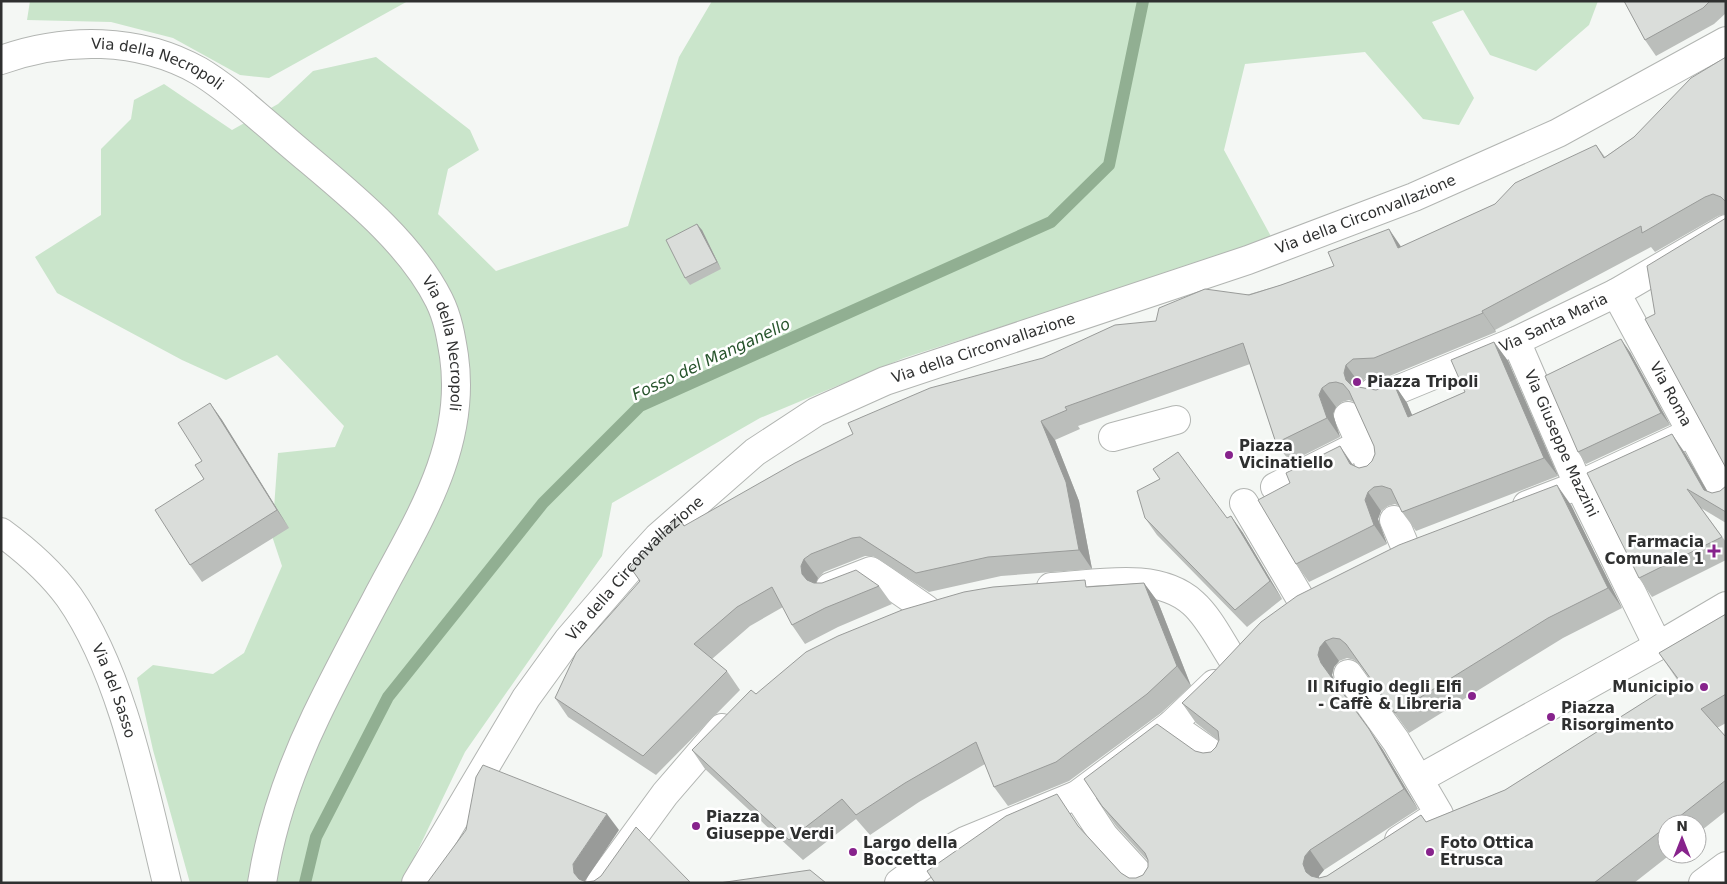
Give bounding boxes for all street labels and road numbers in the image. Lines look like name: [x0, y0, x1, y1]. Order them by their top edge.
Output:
street label: Via della Necropoli: [91, 35, 227, 94]
street label: Via della Circonvallazione: [1273, 171, 1459, 258]
street label: Via della Necropoli: [418, 272, 465, 412]
street label: Via Santa Maria: [1497, 289, 1611, 356]
street label: Via della Circonvallazione: [889, 309, 1078, 387]
street label: Via Roma: [1646, 359, 1696, 430]
street label: Via Giuseppe Mazzini: [1521, 367, 1602, 520]
street label: Via della Circonvallazione: [563, 492, 707, 644]
street label: Via del Sasso: [88, 641, 139, 740]

